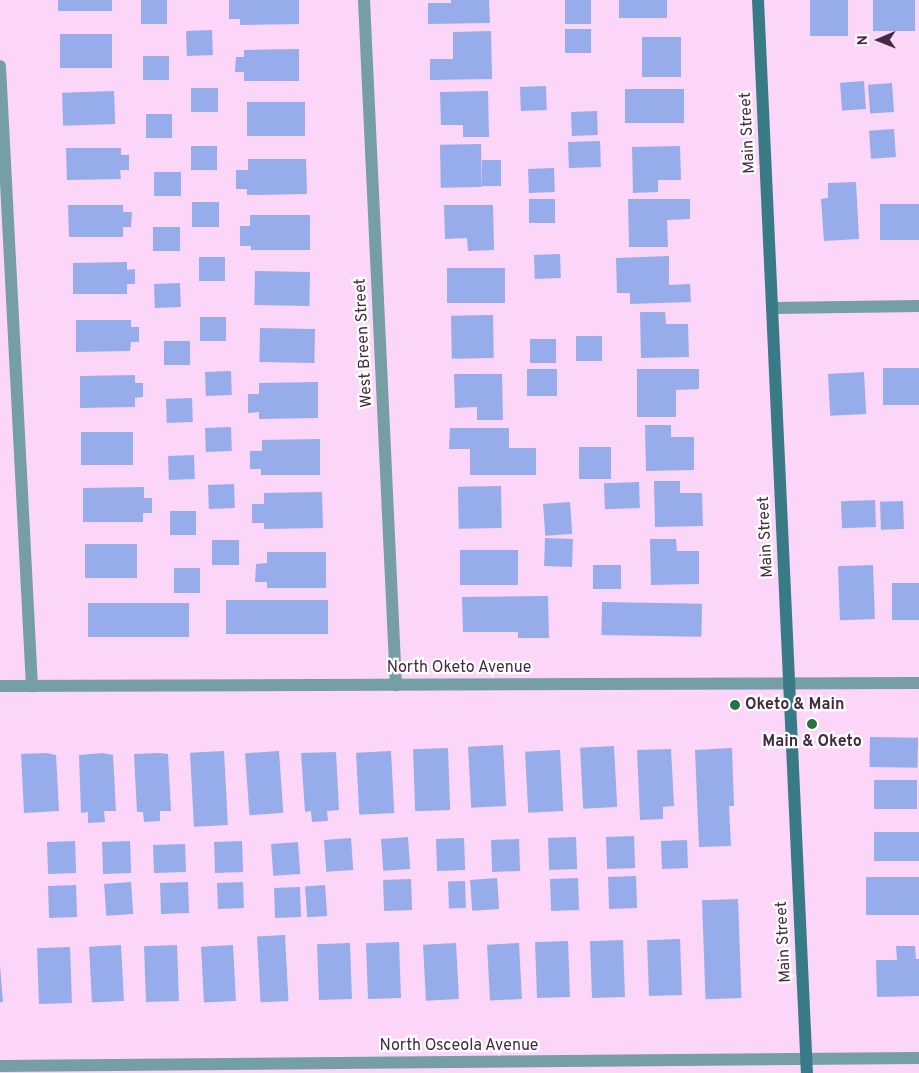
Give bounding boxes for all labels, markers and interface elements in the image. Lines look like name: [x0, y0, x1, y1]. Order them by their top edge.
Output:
north arrow: [854, 15, 904, 65]
text: N: [855, 35, 872, 45]
street label: Main Street: [736, 92, 760, 174]
street label: West Breen Street: [351, 278, 377, 408]
street label: Main Street: [754, 496, 778, 578]
street label: North Oketo Avenue: [386, 658, 532, 678]
place label: Oketo & Main: [745, 695, 844, 715]
marker: Oketo & Main: [729, 699, 741, 711]
marker: Main & Oketo: [806, 718, 818, 730]
place label: Main & Oketo: [762, 732, 862, 752]
street label: Main Street: [772, 901, 796, 983]
street label: North Osceola Avenue: [379, 1036, 539, 1056]

